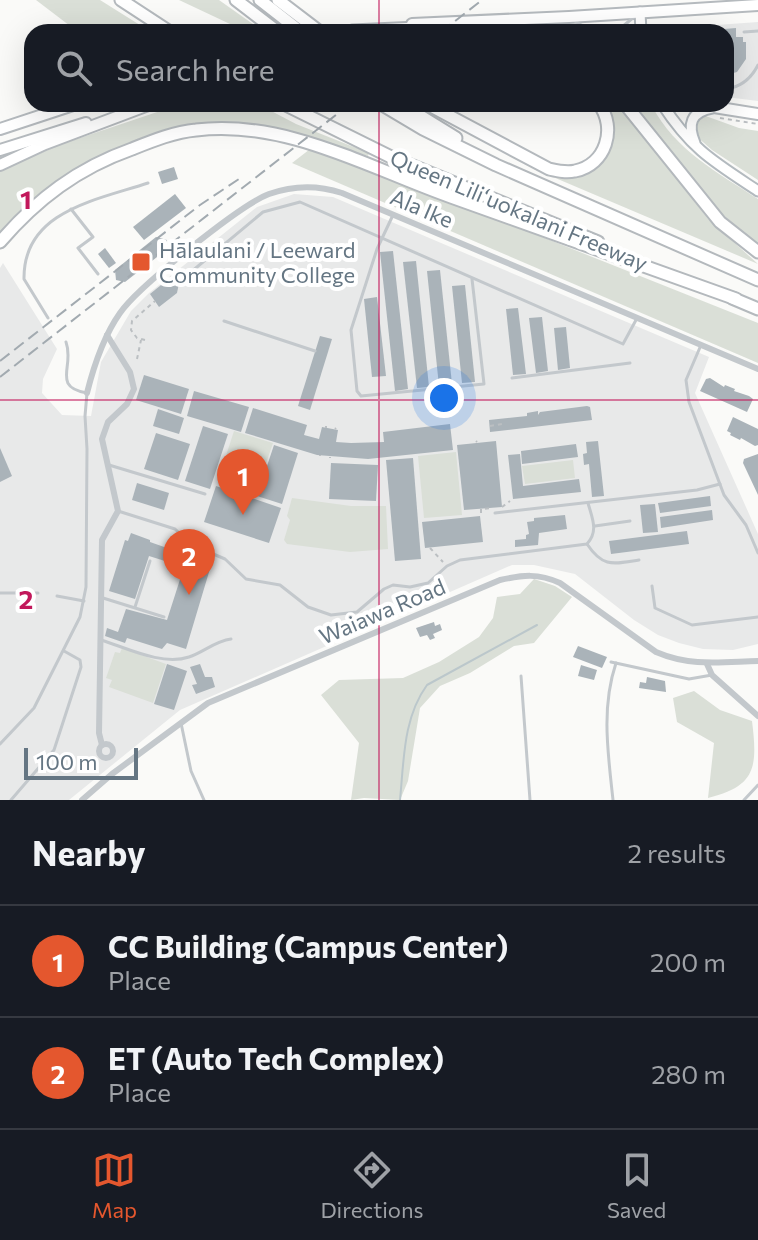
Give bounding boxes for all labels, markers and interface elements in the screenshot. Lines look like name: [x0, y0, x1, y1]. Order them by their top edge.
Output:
search box: [24, 24, 734, 112]
icon: search: [52, 46, 96, 90]
text: Search here: [116, 50, 275, 87]
street label: Queen Liliʻuokalani Freeway: [386, 143, 652, 277]
text: 1: [20, 183, 32, 214]
street label: Ala Ike: [386, 183, 458, 233]
place label: Hālaulani / Leeward Community College: [159, 236, 355, 288]
marker: Hālaulani / Leeward Community College: [130, 251, 152, 273]
your location: [424, 378, 464, 418]
pin: 1: [217, 449, 269, 515]
pin: 2: [163, 529, 215, 595]
street label: Waiawa Road: [315, 572, 449, 650]
text: 2: [19, 583, 33, 614]
scale bar: [24, 744, 138, 780]
text: 100 m: [36, 748, 98, 775]
text: Nearby: [32, 831, 146, 873]
text: 2 results: [628, 837, 726, 868]
text: CC Building (Campus Center): [108, 927, 508, 964]
text: 1: [52, 946, 64, 977]
text: 200 m: [650, 946, 726, 977]
text: Place: [108, 964, 171, 995]
text: ET (Auto Tech Complex): [108, 1039, 444, 1076]
text: 2: [51, 1058, 65, 1089]
text: 280 m: [651, 1058, 726, 1089]
text: Place: [108, 1076, 171, 1107]
tab: Map: [92, 1148, 137, 1223]
tab: Directions: [320, 1148, 424, 1223]
tab: Saved: [607, 1148, 666, 1223]

